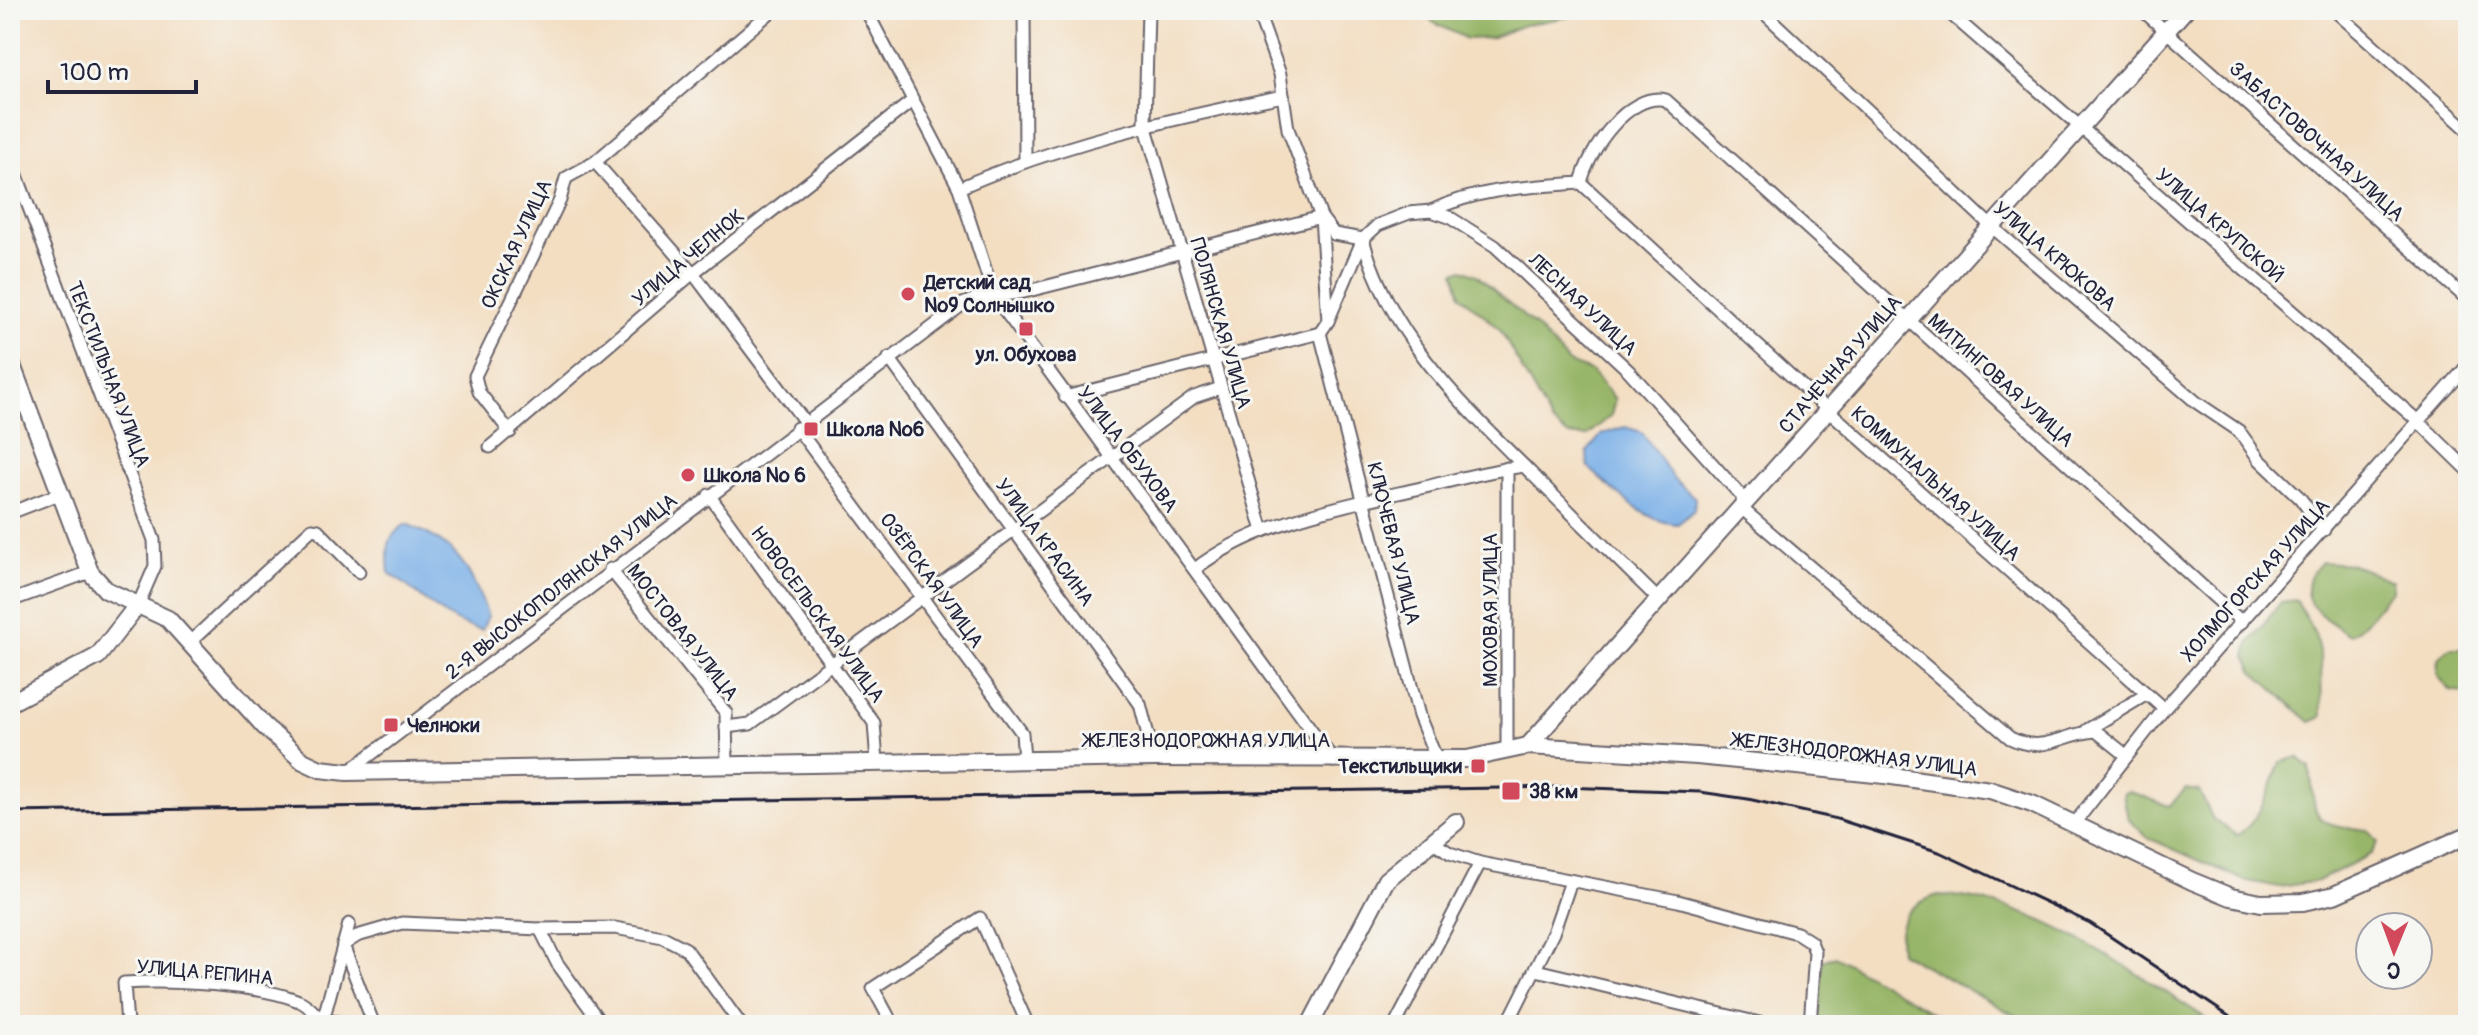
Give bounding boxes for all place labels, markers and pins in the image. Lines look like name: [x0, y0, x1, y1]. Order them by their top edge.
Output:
place label: Детский сад №9 Солнышко: [923, 270, 1055, 318]
marker: Детский сад №9 Солнышко: [899, 285, 917, 303]
marker: ул. Обухова: [1017, 320, 1035, 338]
place label: ул. Обухова: [975, 342, 1076, 367]
place label: Школа №6: [826, 417, 925, 442]
marker: Школа №6: [802, 420, 820, 438]
place label: Школа № 6: [703, 463, 806, 488]
marker: Школа № 6: [679, 466, 697, 484]
place label: Челноки: [407, 713, 479, 738]
marker: Челноки: [382, 716, 400, 734]
place label: Текстильщики: [1337, 754, 1462, 779]
marker: Текстильщики: [1469, 757, 1487, 775]
place label: 38 км: [1529, 779, 1578, 804]
marker: 38 км: [1500, 780, 1522, 802]

